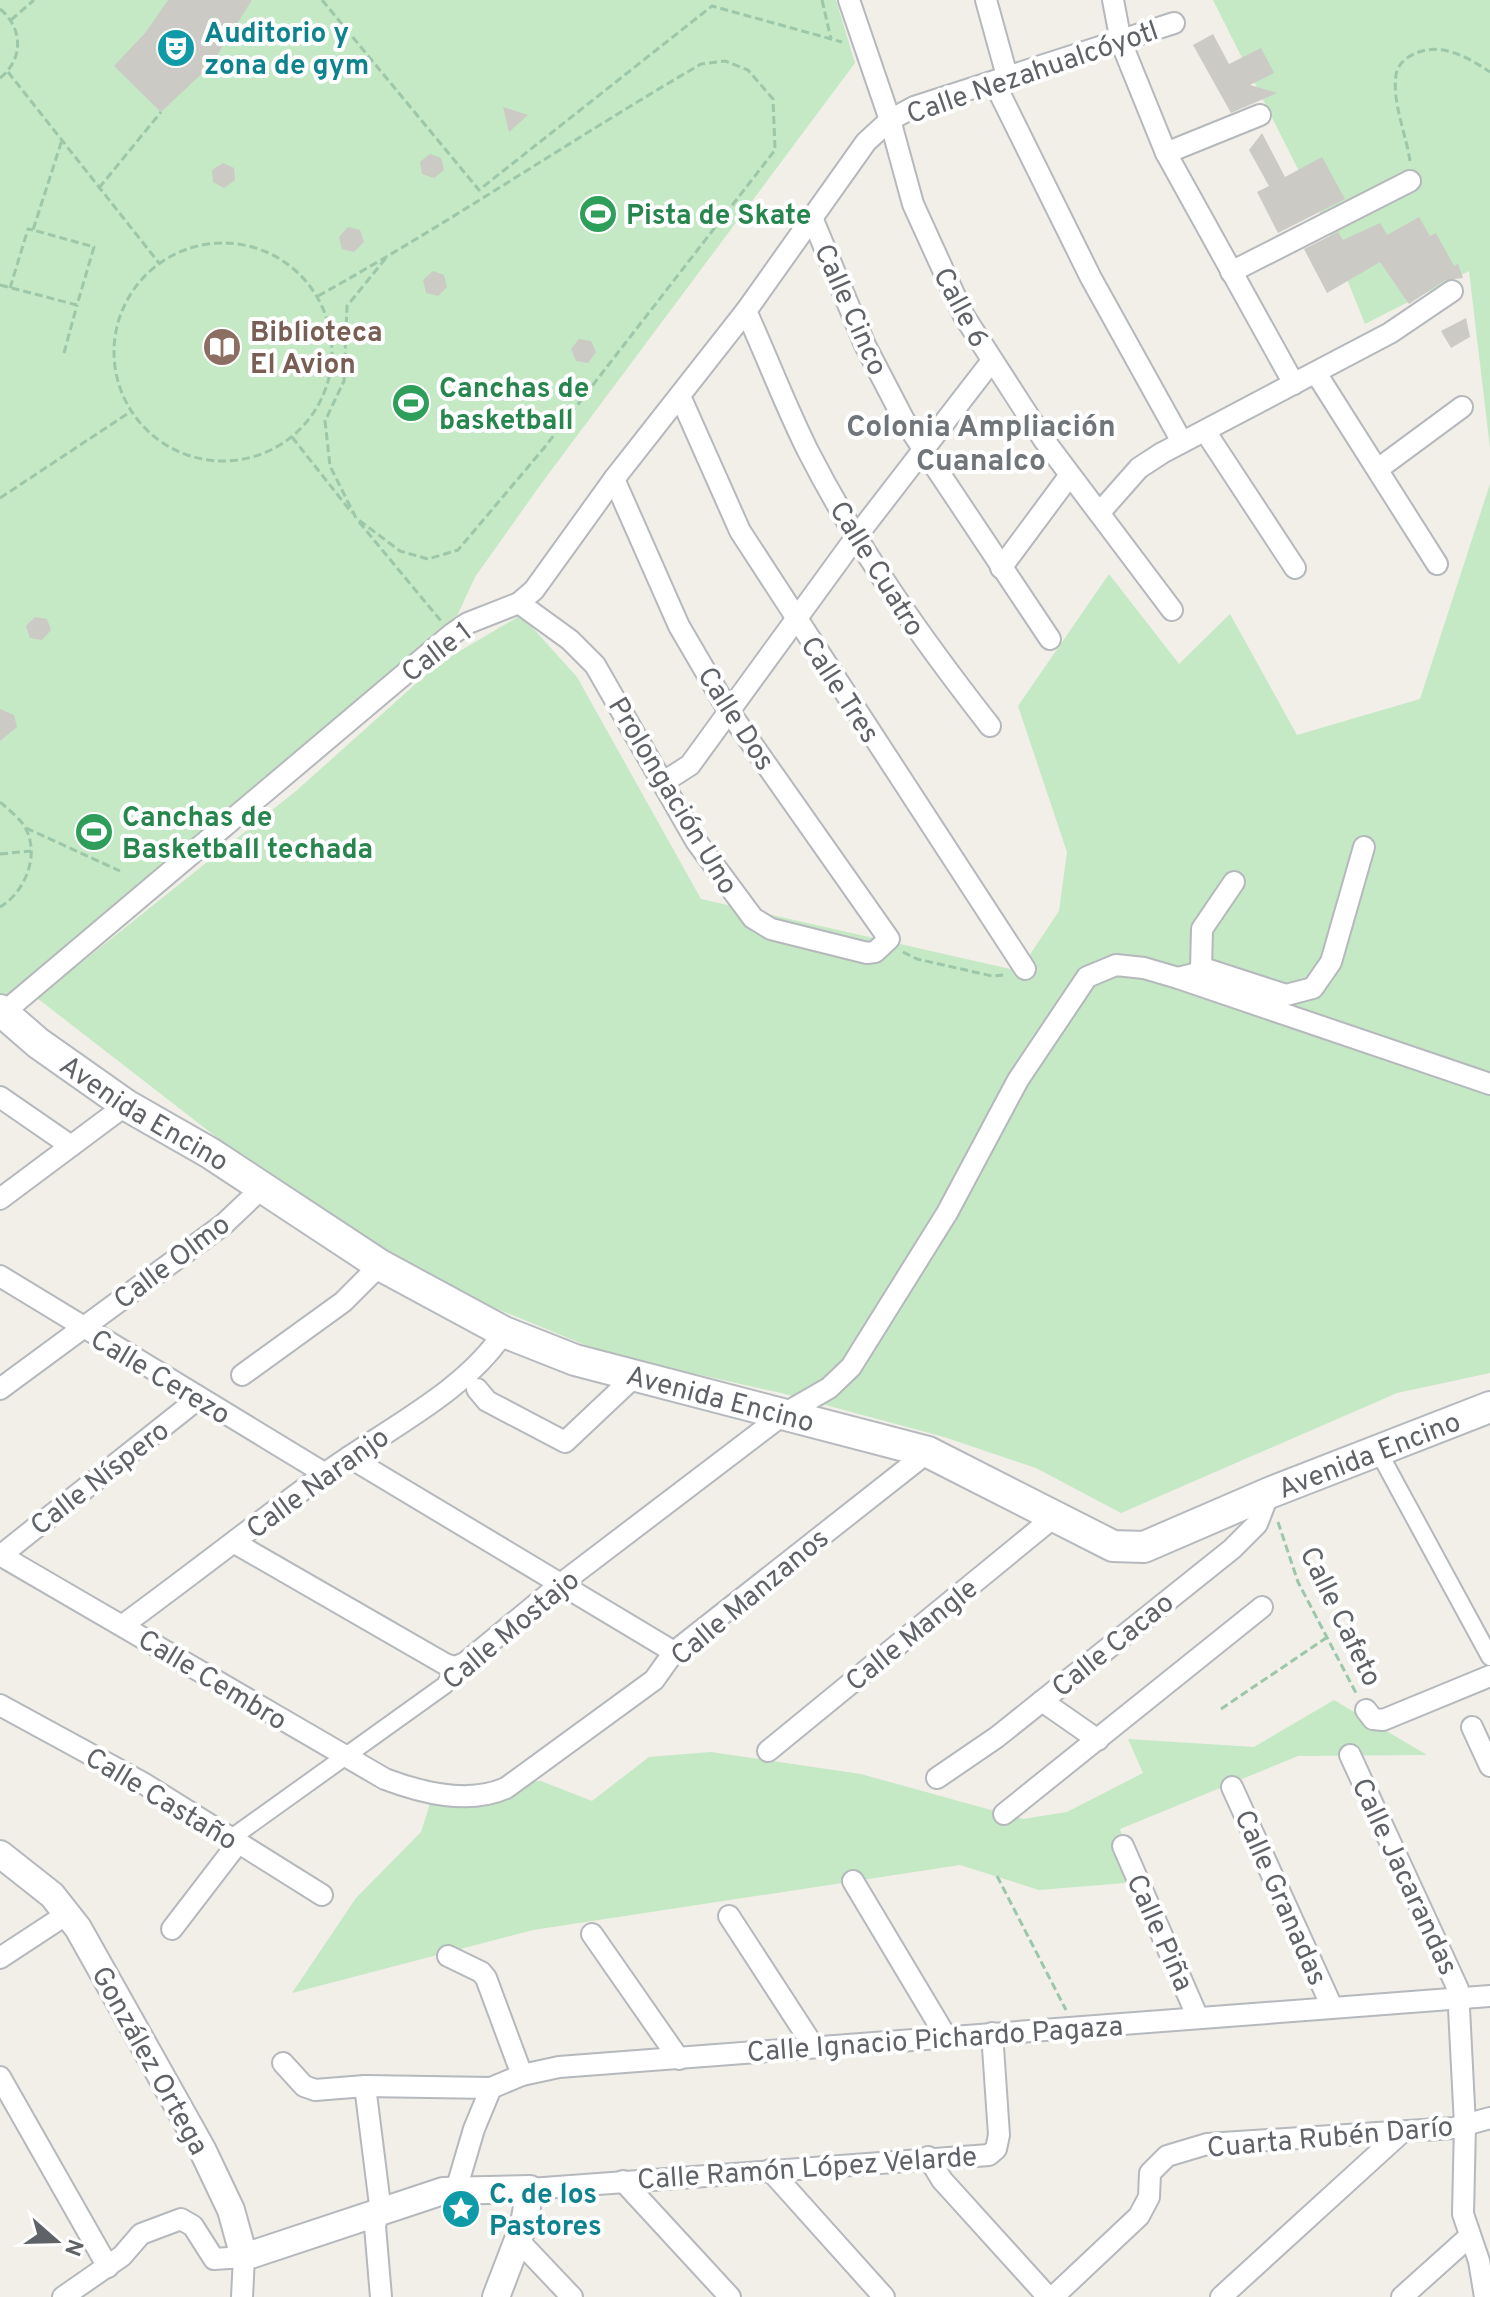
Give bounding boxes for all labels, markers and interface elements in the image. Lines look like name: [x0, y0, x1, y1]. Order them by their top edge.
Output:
street label: Calle Nezahualcóyotl: [902, 14, 1164, 134]
place label: Auditorio y zona de gym: [204, 17, 369, 85]
theatre icon: Auditorio y zona de gym: [155, 27, 197, 69]
sports icon: Pista de Skate: [577, 193, 619, 235]
place label: Pista de Skate: [626, 199, 811, 235]
street label: Calle Cinco: [804, 239, 894, 382]
street label: Calle 6: [923, 262, 995, 355]
place label: Biblioteca El Avion: [250, 316, 383, 384]
library icon: Biblioteca El Avion: [201, 326, 243, 368]
place label: Canchas de basketball: [439, 372, 589, 440]
sports icon: Canchas de basketball: [390, 382, 432, 424]
district label: Colonia Ampliación Cuanalco: [846, 410, 1116, 481]
street label: Calle Cuatro: [820, 495, 931, 644]
street label: Calle 1: [395, 615, 480, 692]
street label: Calle Tres: [791, 630, 886, 751]
street label: Calle Dos: [688, 661, 781, 778]
street label: Prolongación Uno: [598, 691, 744, 902]
place label: Canchas de Basketball techada: [122, 801, 373, 869]
sports icon: Canchas de Basketball techada: [73, 811, 115, 853]
street label: Avenida Encino: [51, 1049, 235, 1181]
street label: Calle Olmo: [107, 1208, 238, 1319]
street label: Calle Cerezo: [83, 1323, 236, 1434]
street label: Avenida Encino: [622, 1359, 818, 1443]
street label: Avenida Encino: [1273, 1405, 1466, 1509]
street label: Calle Níspero: [24, 1414, 178, 1545]
street label: Calle Naranjo: [240, 1420, 397, 1548]
street label: Calle Manzanos: [664, 1522, 837, 1675]
street label: Calle Cafeto: [1290, 1541, 1389, 1693]
street label: Calle Mostajo: [436, 1563, 588, 1699]
street label: Calle Mangle: [839, 1572, 986, 1701]
street label: Calle Cacao: [1045, 1586, 1182, 1707]
street label: Calle Cembro: [130, 1623, 293, 1740]
street label: Calle Castaño: [78, 1741, 243, 1860]
street label: Calle Jacarandas: [1342, 1773, 1465, 1982]
street label: Calle Granadas: [1224, 1805, 1334, 1992]
street label: Calle Piña: [1117, 1869, 1200, 1997]
street label: González Ortega: [82, 1961, 215, 2162]
street label: Calle Ignacio Pichardo Pagaza: [746, 2010, 1125, 2072]
street label: Cuarta Rubén Darío: [1206, 2110, 1455, 2168]
street label: Calle Ramón López Velarde: [636, 2140, 978, 2200]
place label: C. de los Pastores: [489, 2178, 602, 2246]
place icon: C. de los Pastores: [440, 2188, 482, 2230]
north arrow: [16, 2201, 96, 2281]
text: N: [57, 2235, 88, 2259]

